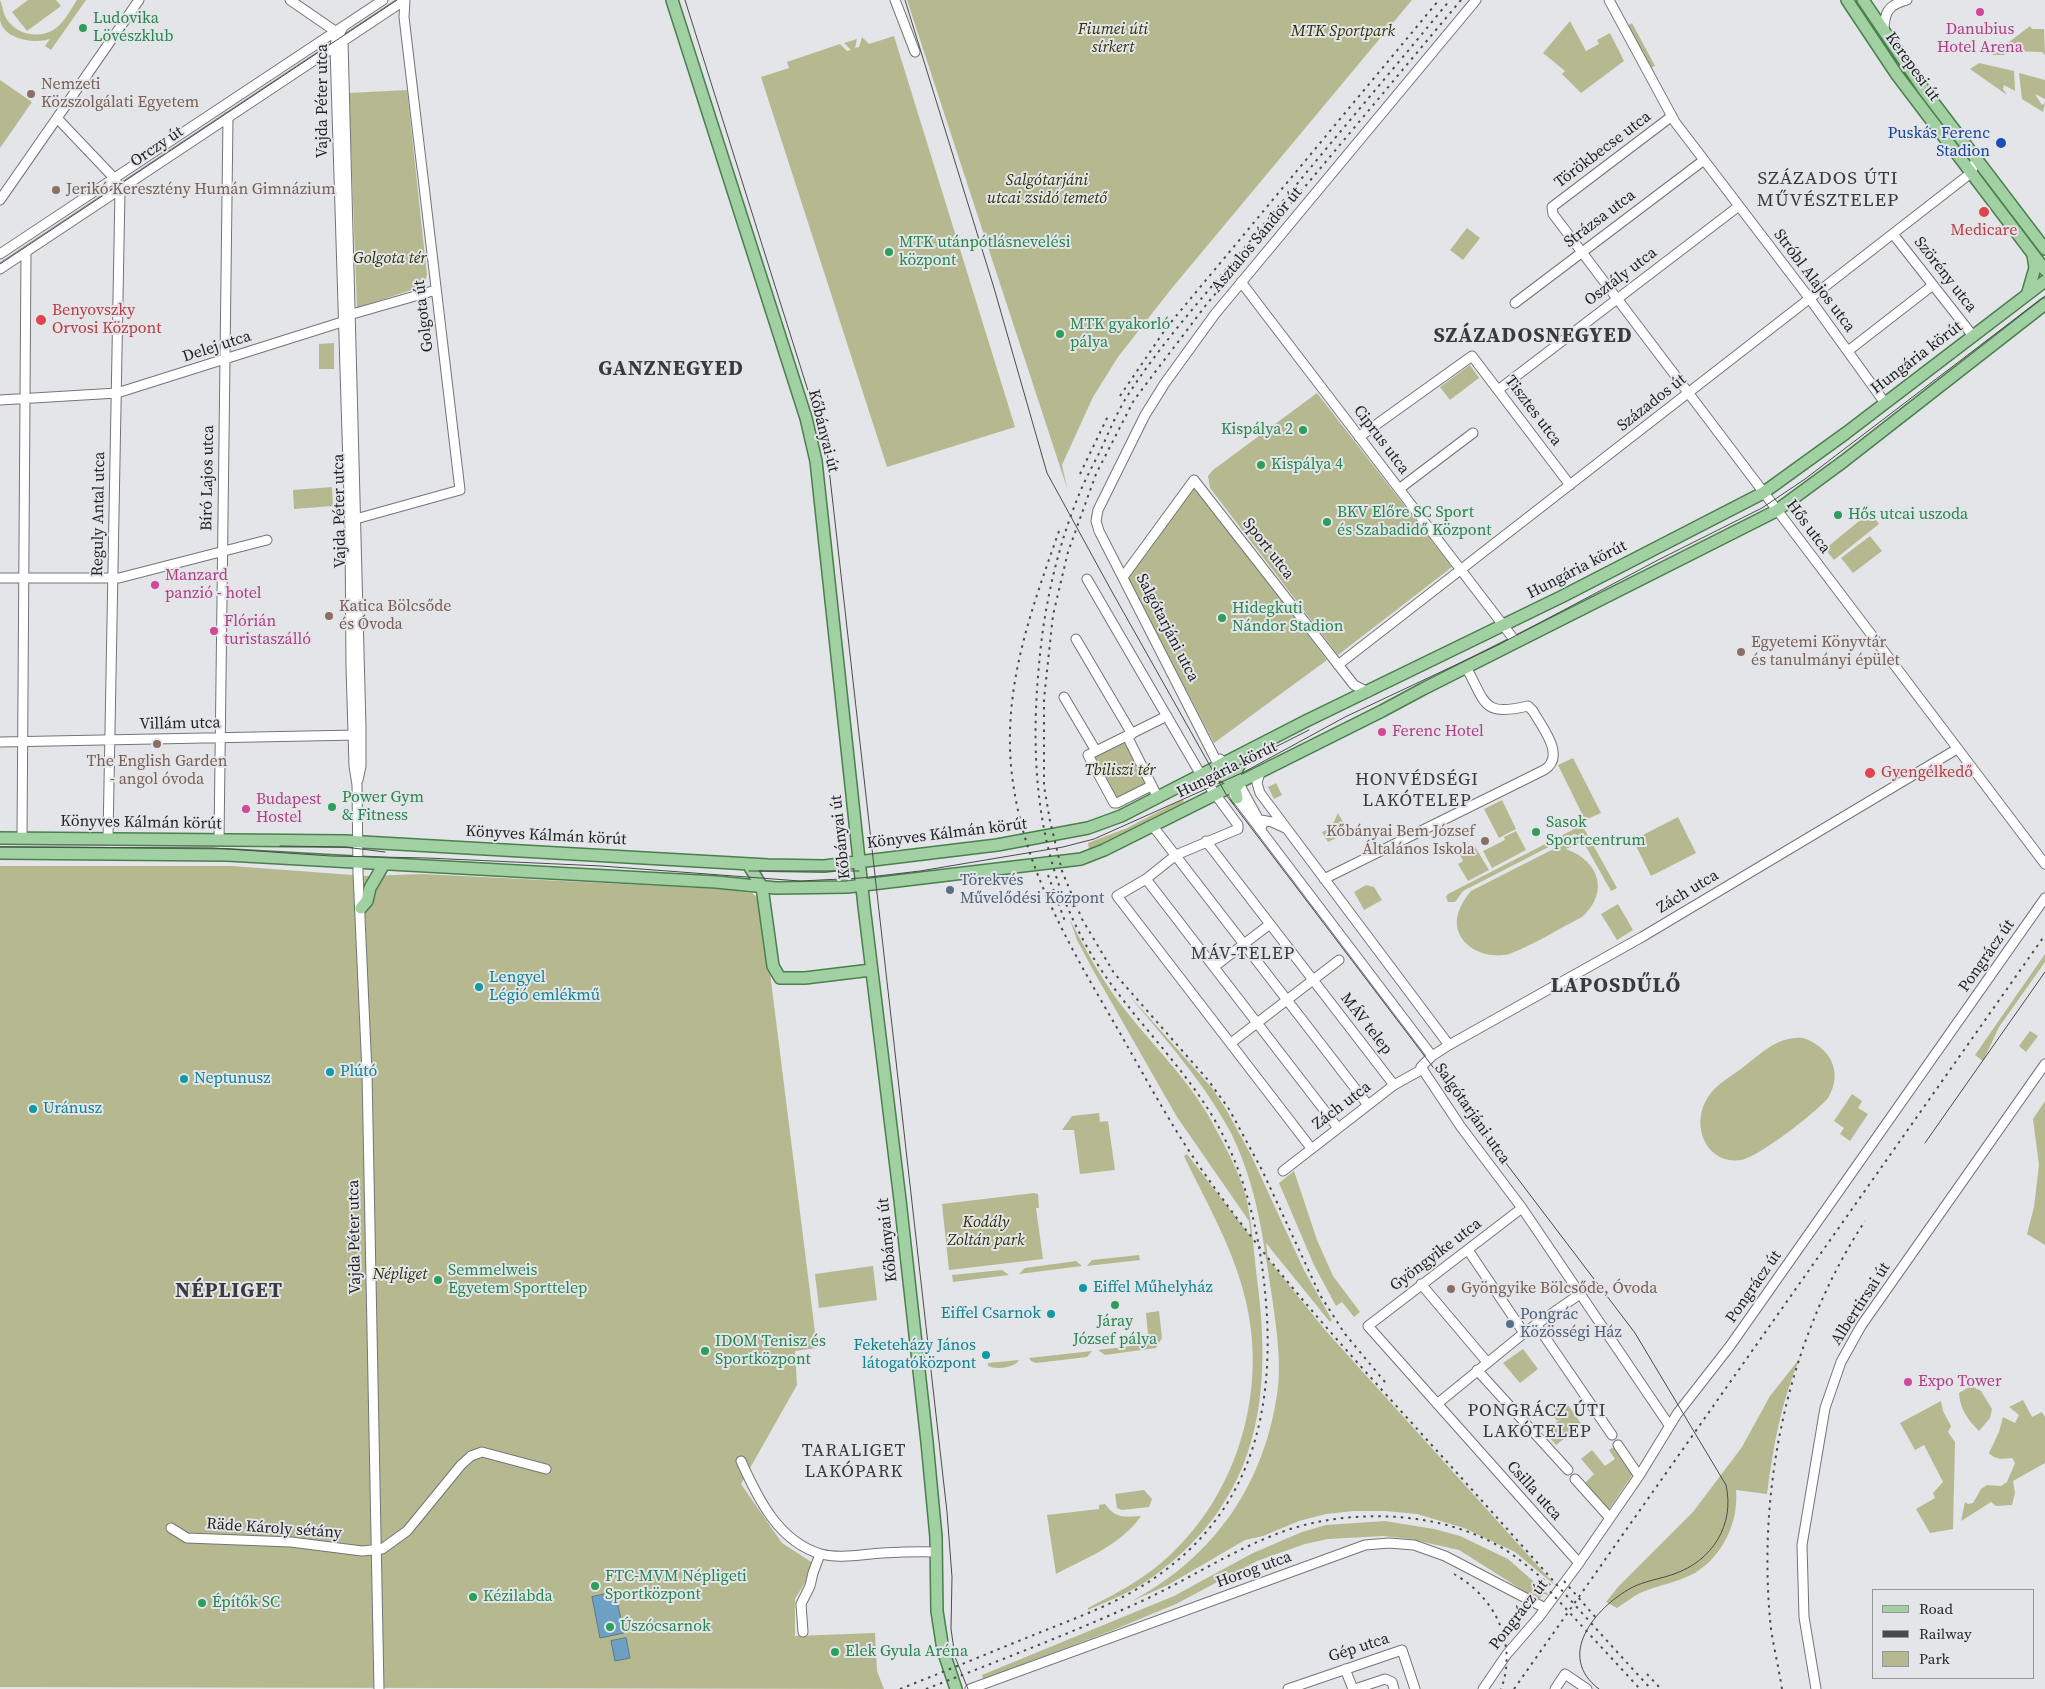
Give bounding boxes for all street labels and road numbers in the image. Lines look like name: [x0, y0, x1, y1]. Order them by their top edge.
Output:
street label: Kerepesi út: [1881, 29, 1943, 105]
street label: Vajda Péter utca: [313, 44, 333, 158]
street label: Törökbecse utca: [1551, 107, 1655, 193]
street label: Orczy út: [127, 122, 187, 172]
street label: Asztalos Sándor út: [1207, 184, 1307, 296]
street label: Strázsa utca: [1560, 186, 1640, 252]
street label: Stróbl Alajos utca: [1769, 226, 1859, 336]
street label: Szörény utca: [1910, 233, 1980, 317]
street label: Osztály utca: [1581, 243, 1661, 311]
street label: Golgota út: [410, 279, 438, 353]
street label: Hungária körút: [1868, 317, 1966, 399]
street label: Delej utca: [180, 327, 254, 367]
street label: Százados út: [1614, 370, 1690, 436]
street label: Tisztes utca: [1500, 372, 1566, 450]
street label: Kőbányai út: [803, 388, 843, 474]
street label: Ciprus utca: [1349, 402, 1413, 478]
street label: Bíró Lajos utca: [197, 425, 219, 531]
street label: Reguly Antal utca: [88, 451, 110, 577]
street label: Vajda Péter utca: [329, 454, 351, 568]
street label: Hős utca: [1782, 496, 1834, 558]
street label: Sport utca: [1238, 514, 1298, 584]
street label: Hungária körút: [1524, 537, 1630, 603]
street label: Salgótarjáni utca: [1131, 571, 1203, 685]
street label: Villám utca: [139, 714, 221, 734]
street label: Hungária körút: [1174, 737, 1280, 803]
street label: Kőbányai út: [827, 794, 855, 880]
street label: Könyves Kálmán körút: [60, 812, 222, 834]
street label: Könyves Kálmán körút: [866, 815, 1028, 853]
street label: Könyves Kálmán körút: [465, 822, 627, 850]
street label: Zách utca: [1654, 866, 1722, 918]
street label: Pongrácz út: [1955, 916, 2019, 996]
street label: MÁV telep: [1336, 989, 1396, 1059]
street label: Salgótarjáni utca: [1430, 1060, 1514, 1168]
street label: Zách utca: [1309, 1078, 1375, 1134]
street label: Vajda Péter utca: [344, 1180, 366, 1294]
street label: Kőbányai út: [874, 1197, 902, 1283]
street label: Gyöngyike utca: [1387, 1214, 1485, 1296]
street label: Pongrácz út: [1722, 1247, 1786, 1327]
street label: Albertirsai út: [1827, 1259, 1895, 1349]
street label: Csilla utca: [1502, 1457, 1566, 1525]
street label: Räde Károly sétány: [206, 1515, 342, 1543]
street label: Horog utca: [1214, 1547, 1294, 1593]
street label: Pongrácz út: [1486, 1576, 1552, 1654]
street label: Gép utca: [1326, 1629, 1392, 1667]

